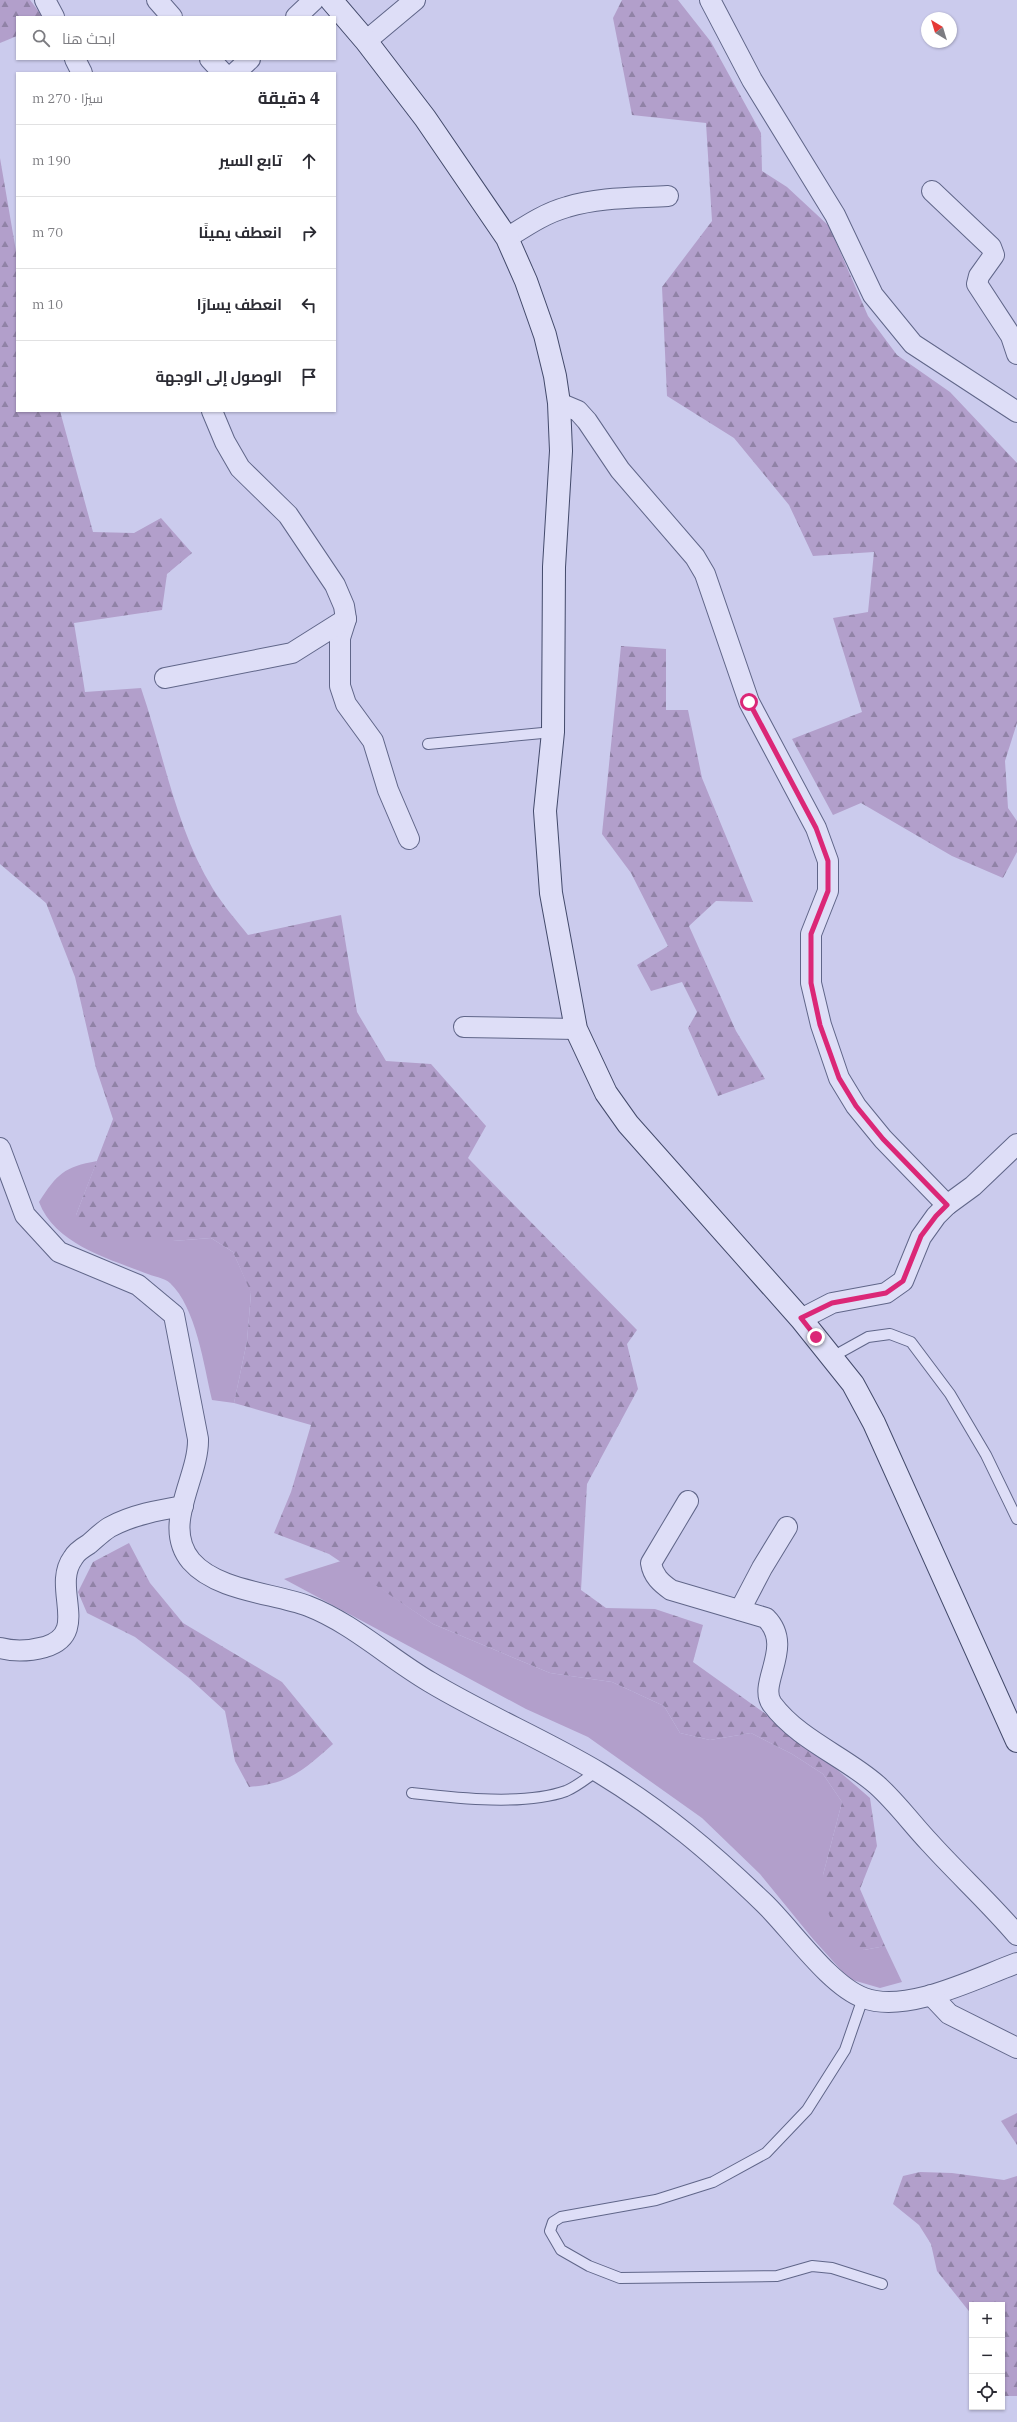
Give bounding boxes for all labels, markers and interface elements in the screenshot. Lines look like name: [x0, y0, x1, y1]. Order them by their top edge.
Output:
north arrow: [921, 12, 957, 48]
search box: [16, 16, 336, 60]
icon: search: [30, 27, 52, 49]
text: ابحث هنا: [62, 29, 116, 48]
text: 4 دقيقة: [258, 87, 320, 109]
text: سيرًا · 270 m: [32, 90, 103, 107]
icon: ahead: [298, 150, 320, 172]
text: تابع السير: [219, 151, 282, 170]
text: 190 m: [32, 152, 71, 169]
icon: right: [298, 222, 320, 244]
text: انعطف يمينًا: [199, 223, 282, 242]
text: 70 m: [32, 224, 63, 241]
icon: left: [298, 294, 320, 316]
text: انعطف يسارًا: [197, 295, 282, 314]
text: 10 m: [32, 296, 63, 313]
icon: arrive: [298, 366, 320, 388]
text: الوصول إلى الوجهة: [156, 367, 282, 386]
route start: [740, 693, 758, 711]
route end: [807, 1328, 825, 1346]
map controls: [969, 2302, 1005, 2410]
button: +: [969, 2302, 1005, 2338]
button: −: [969, 2338, 1005, 2374]
button: locate: [969, 2374, 1005, 2410]

